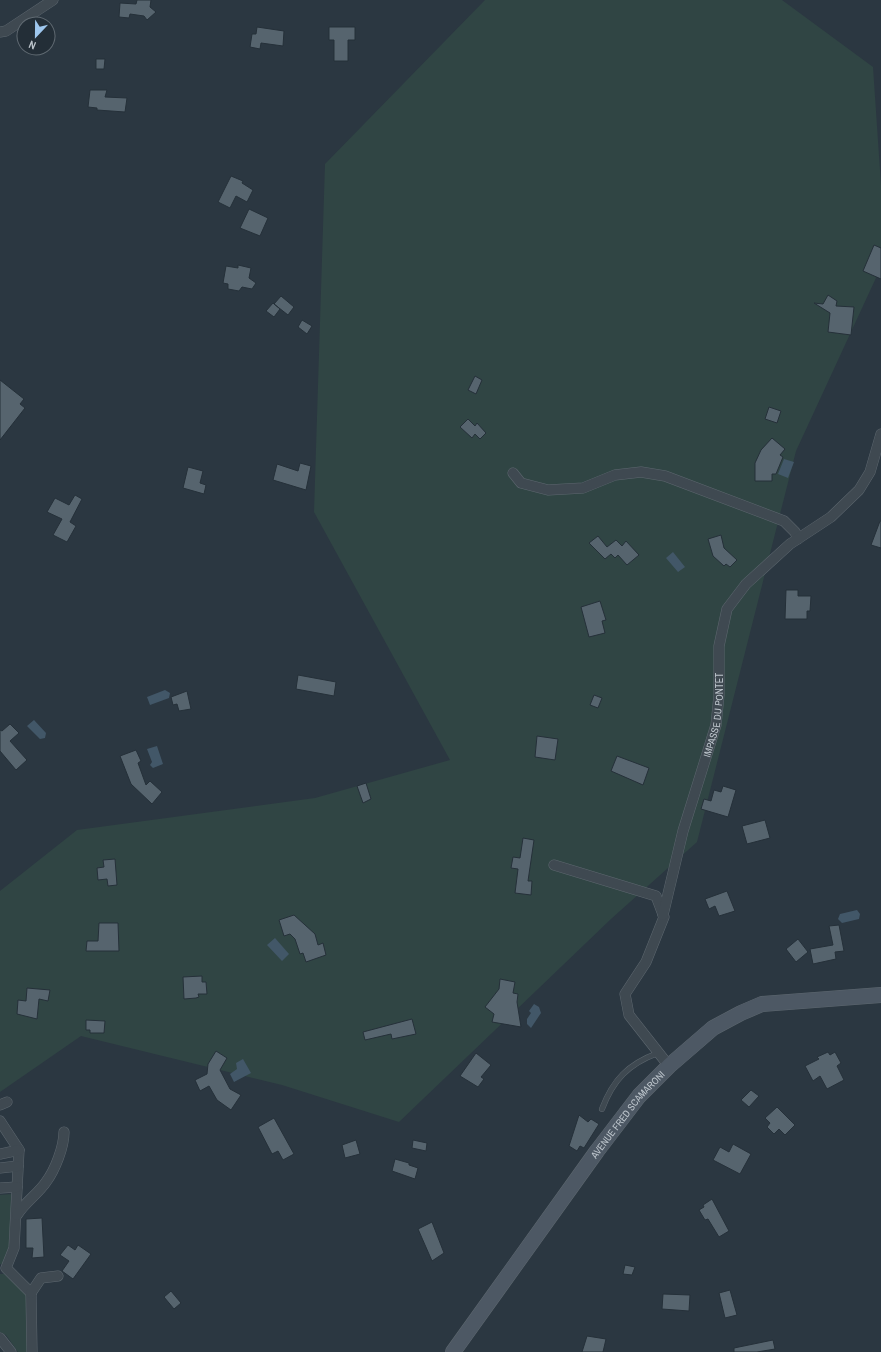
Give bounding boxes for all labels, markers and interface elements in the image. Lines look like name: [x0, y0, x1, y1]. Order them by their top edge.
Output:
north arrow: [16, 16, 56, 56]
text: N: [27, 38, 38, 53]
street label: IMPASSE DU PONTET: [700, 673, 726, 759]
street label: AVENUE FRED SCAMARONI: [587, 1068, 668, 1162]

